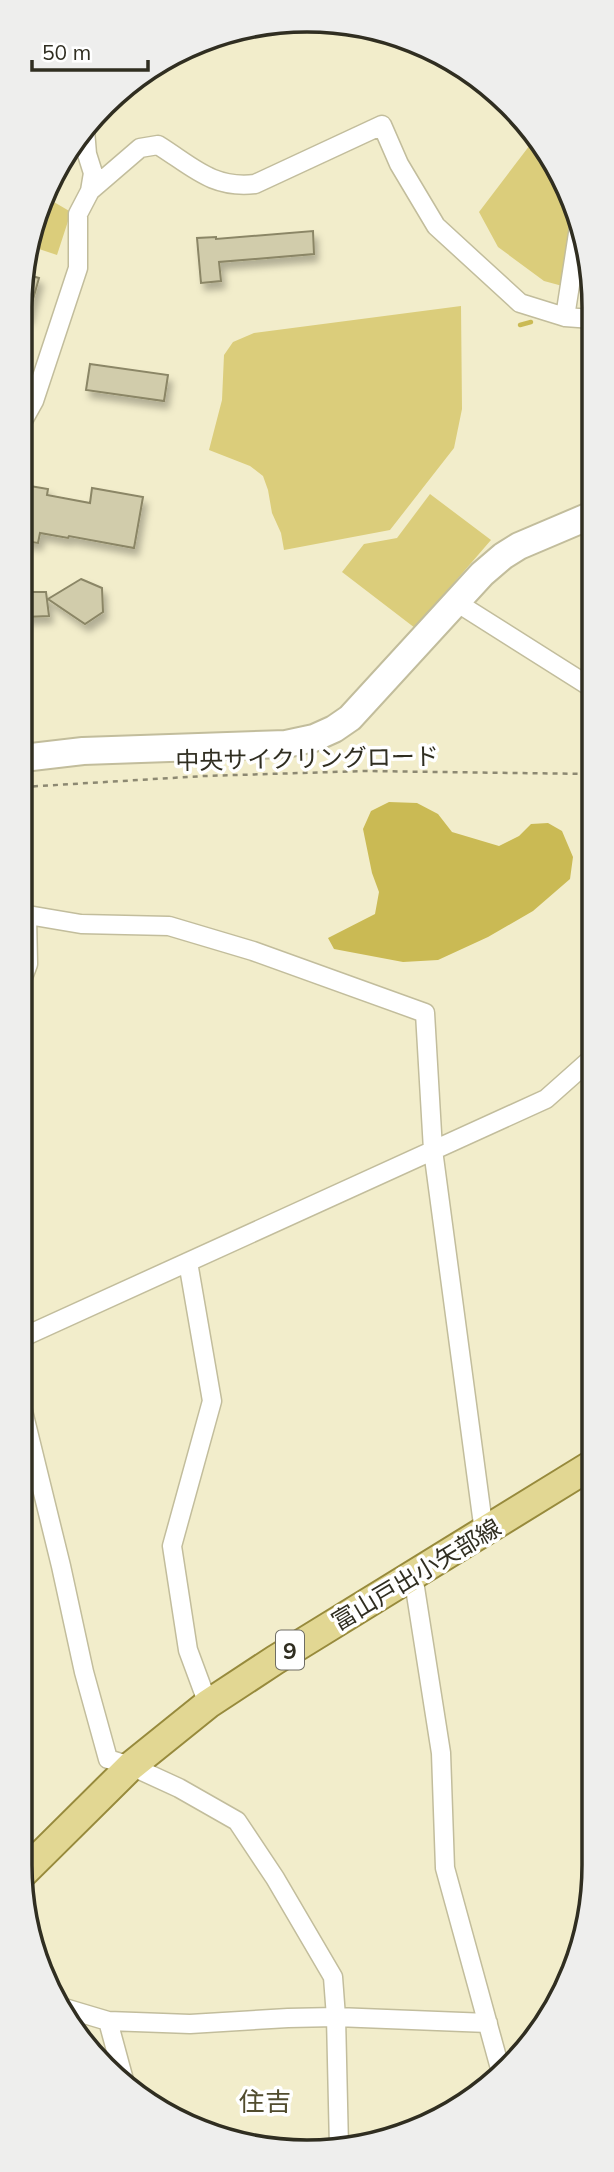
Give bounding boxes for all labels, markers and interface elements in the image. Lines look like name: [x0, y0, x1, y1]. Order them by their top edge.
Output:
scale bar: [32, 28, 147, 72]
text: 50 m: [42, 39, 91, 65]
street label: 中央サイクリングロード: [175, 741, 439, 775]
street label: 富山戸出小矢部線: [326, 1512, 506, 1636]
road number: 9: [276, 1630, 304, 1670]
district label: 住吉: [239, 2085, 291, 2118]

